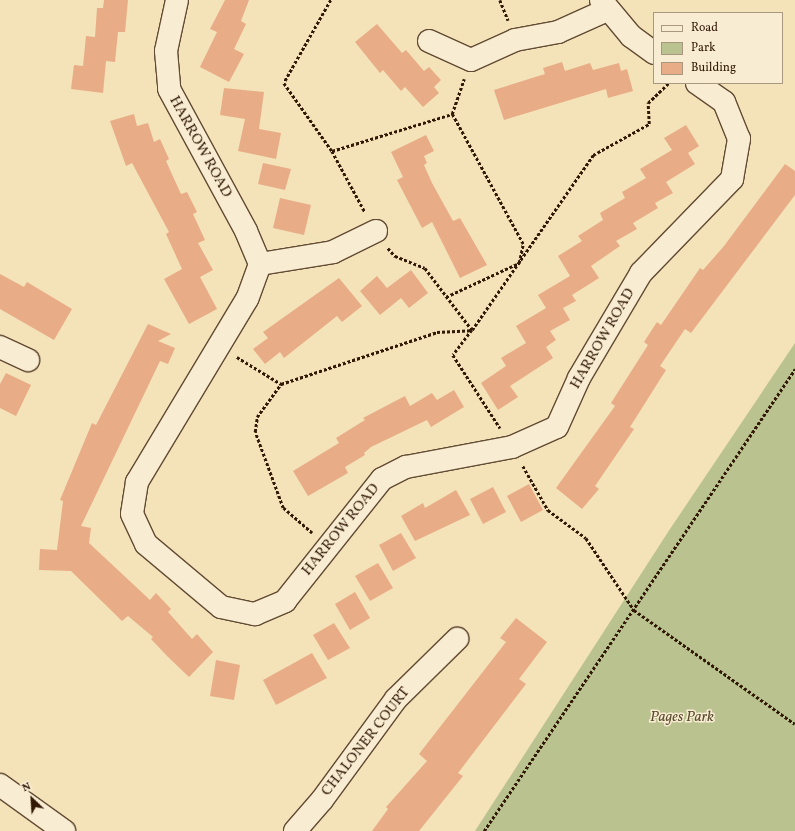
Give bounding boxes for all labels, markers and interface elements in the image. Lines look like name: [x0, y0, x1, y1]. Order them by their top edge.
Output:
legend: [653, 12, 783, 84]
text: Road: [691, 20, 718, 36]
text: Park: [691, 40, 716, 56]
text: Building: [691, 60, 736, 76]
street label: HARROW ROAD: [165, 93, 235, 201]
street label: HARROW ROAD: [567, 285, 639, 393]
street label: HARROW ROAD: [298, 480, 384, 580]
street label: CHALONER COURT: [318, 684, 414, 800]
park label: Pages Park: [650, 709, 714, 727]
north arrow: [12, 779, 52, 819]
text: N: [20, 779, 34, 796]

